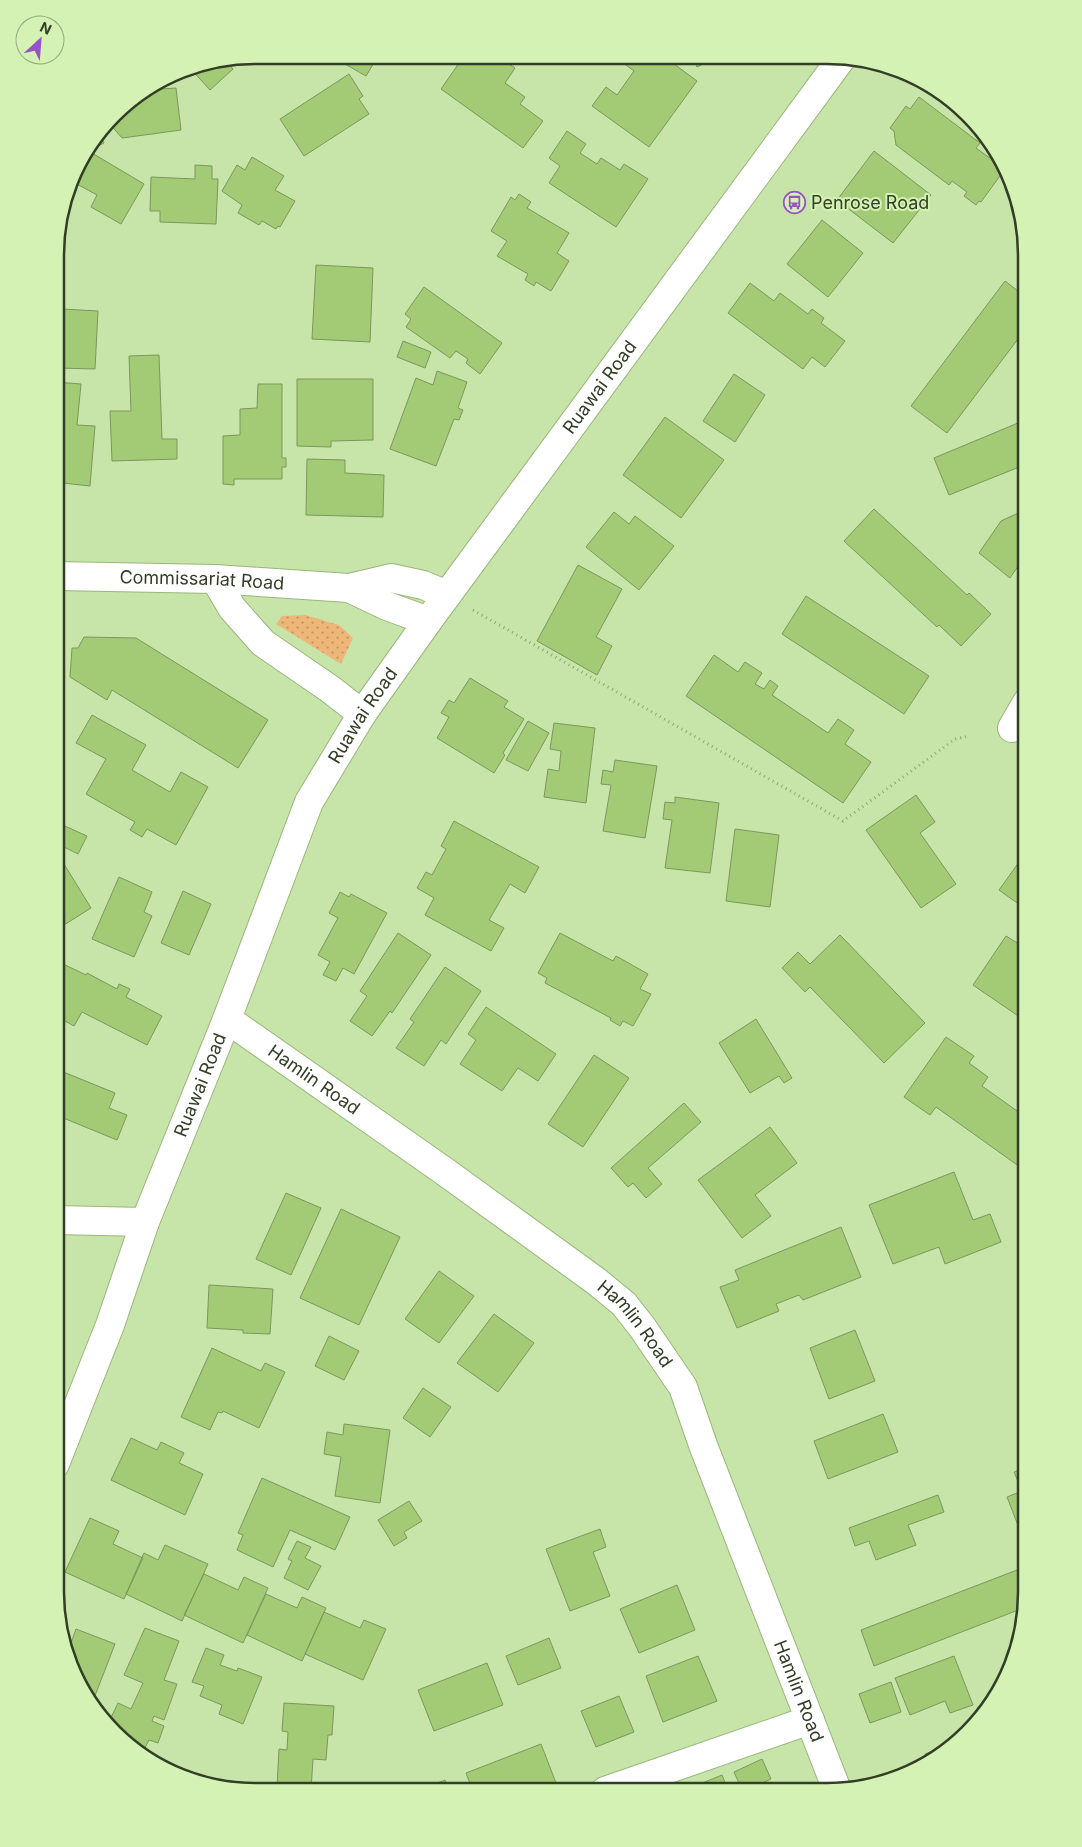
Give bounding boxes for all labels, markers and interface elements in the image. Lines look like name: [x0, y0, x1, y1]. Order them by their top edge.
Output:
north arrow: [15, 15, 65, 65]
text: N: [37, 18, 54, 38]
bus stop icon: Penrose Road: [783, 191, 807, 215]
place label: Penrose Road: [811, 192, 929, 213]
street label: Ruawai Road: [558, 336, 640, 438]
street label: Commissariat Road: [119, 566, 285, 594]
street label: Ruawai Road: [324, 663, 401, 767]
street label: Ruawai Road: [170, 1030, 230, 1140]
street label: Hamlin Road: [264, 1040, 364, 1119]
street label: Hamlin Road: [593, 1276, 677, 1371]
street label: Hamlin Road: [770, 1637, 828, 1745]

